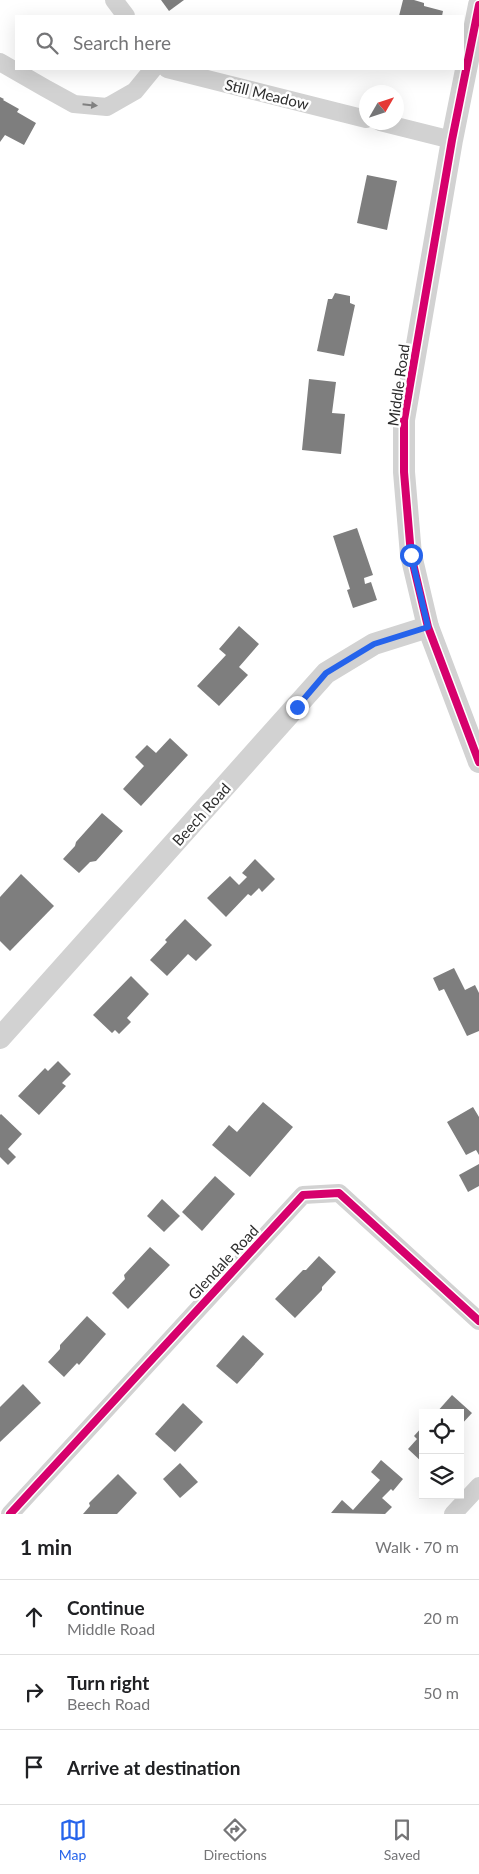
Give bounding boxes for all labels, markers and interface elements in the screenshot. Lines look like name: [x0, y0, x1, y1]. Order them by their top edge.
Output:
search box: [15, 15, 464, 70]
icon: search: [33, 29, 61, 57]
text: Search here: [73, 31, 171, 54]
street label: Still Meadow: [223, 75, 311, 113]
north arrow: [359, 85, 404, 130]
one-way arrow: [82, 101, 98, 109]
street label: Middle Road: [383, 343, 413, 427]
route start: [400, 544, 423, 567]
route end: [286, 696, 309, 719]
street label: Beech Road: [168, 779, 234, 849]
street label: Glendale Road: [184, 1221, 262, 1303]
map controls: [419, 1409, 464, 1499]
button: locate: [419, 1409, 464, 1454]
button: layers: [419, 1454, 464, 1499]
text: 1 min: [20, 1534, 72, 1559]
text: Walk · 70 m: [375, 1537, 459, 1556]
text: Continue: [67, 1596, 145, 1619]
icon: ahead: [20, 1603, 48, 1631]
text: 20 m: [423, 1608, 459, 1627]
text: Middle Road: [67, 1619, 155, 1638]
text: Turn right: [67, 1671, 149, 1694]
icon: right: [20, 1678, 48, 1706]
text: 50 m: [423, 1683, 459, 1702]
text: Beech Road: [67, 1694, 150, 1713]
icon: arrive: [20, 1753, 48, 1781]
text: Arrive at destination: [67, 1756, 240, 1779]
tab: Map: [59, 1816, 87, 1863]
tab: Directions: [204, 1816, 267, 1863]
tab: Saved: [384, 1816, 420, 1863]

